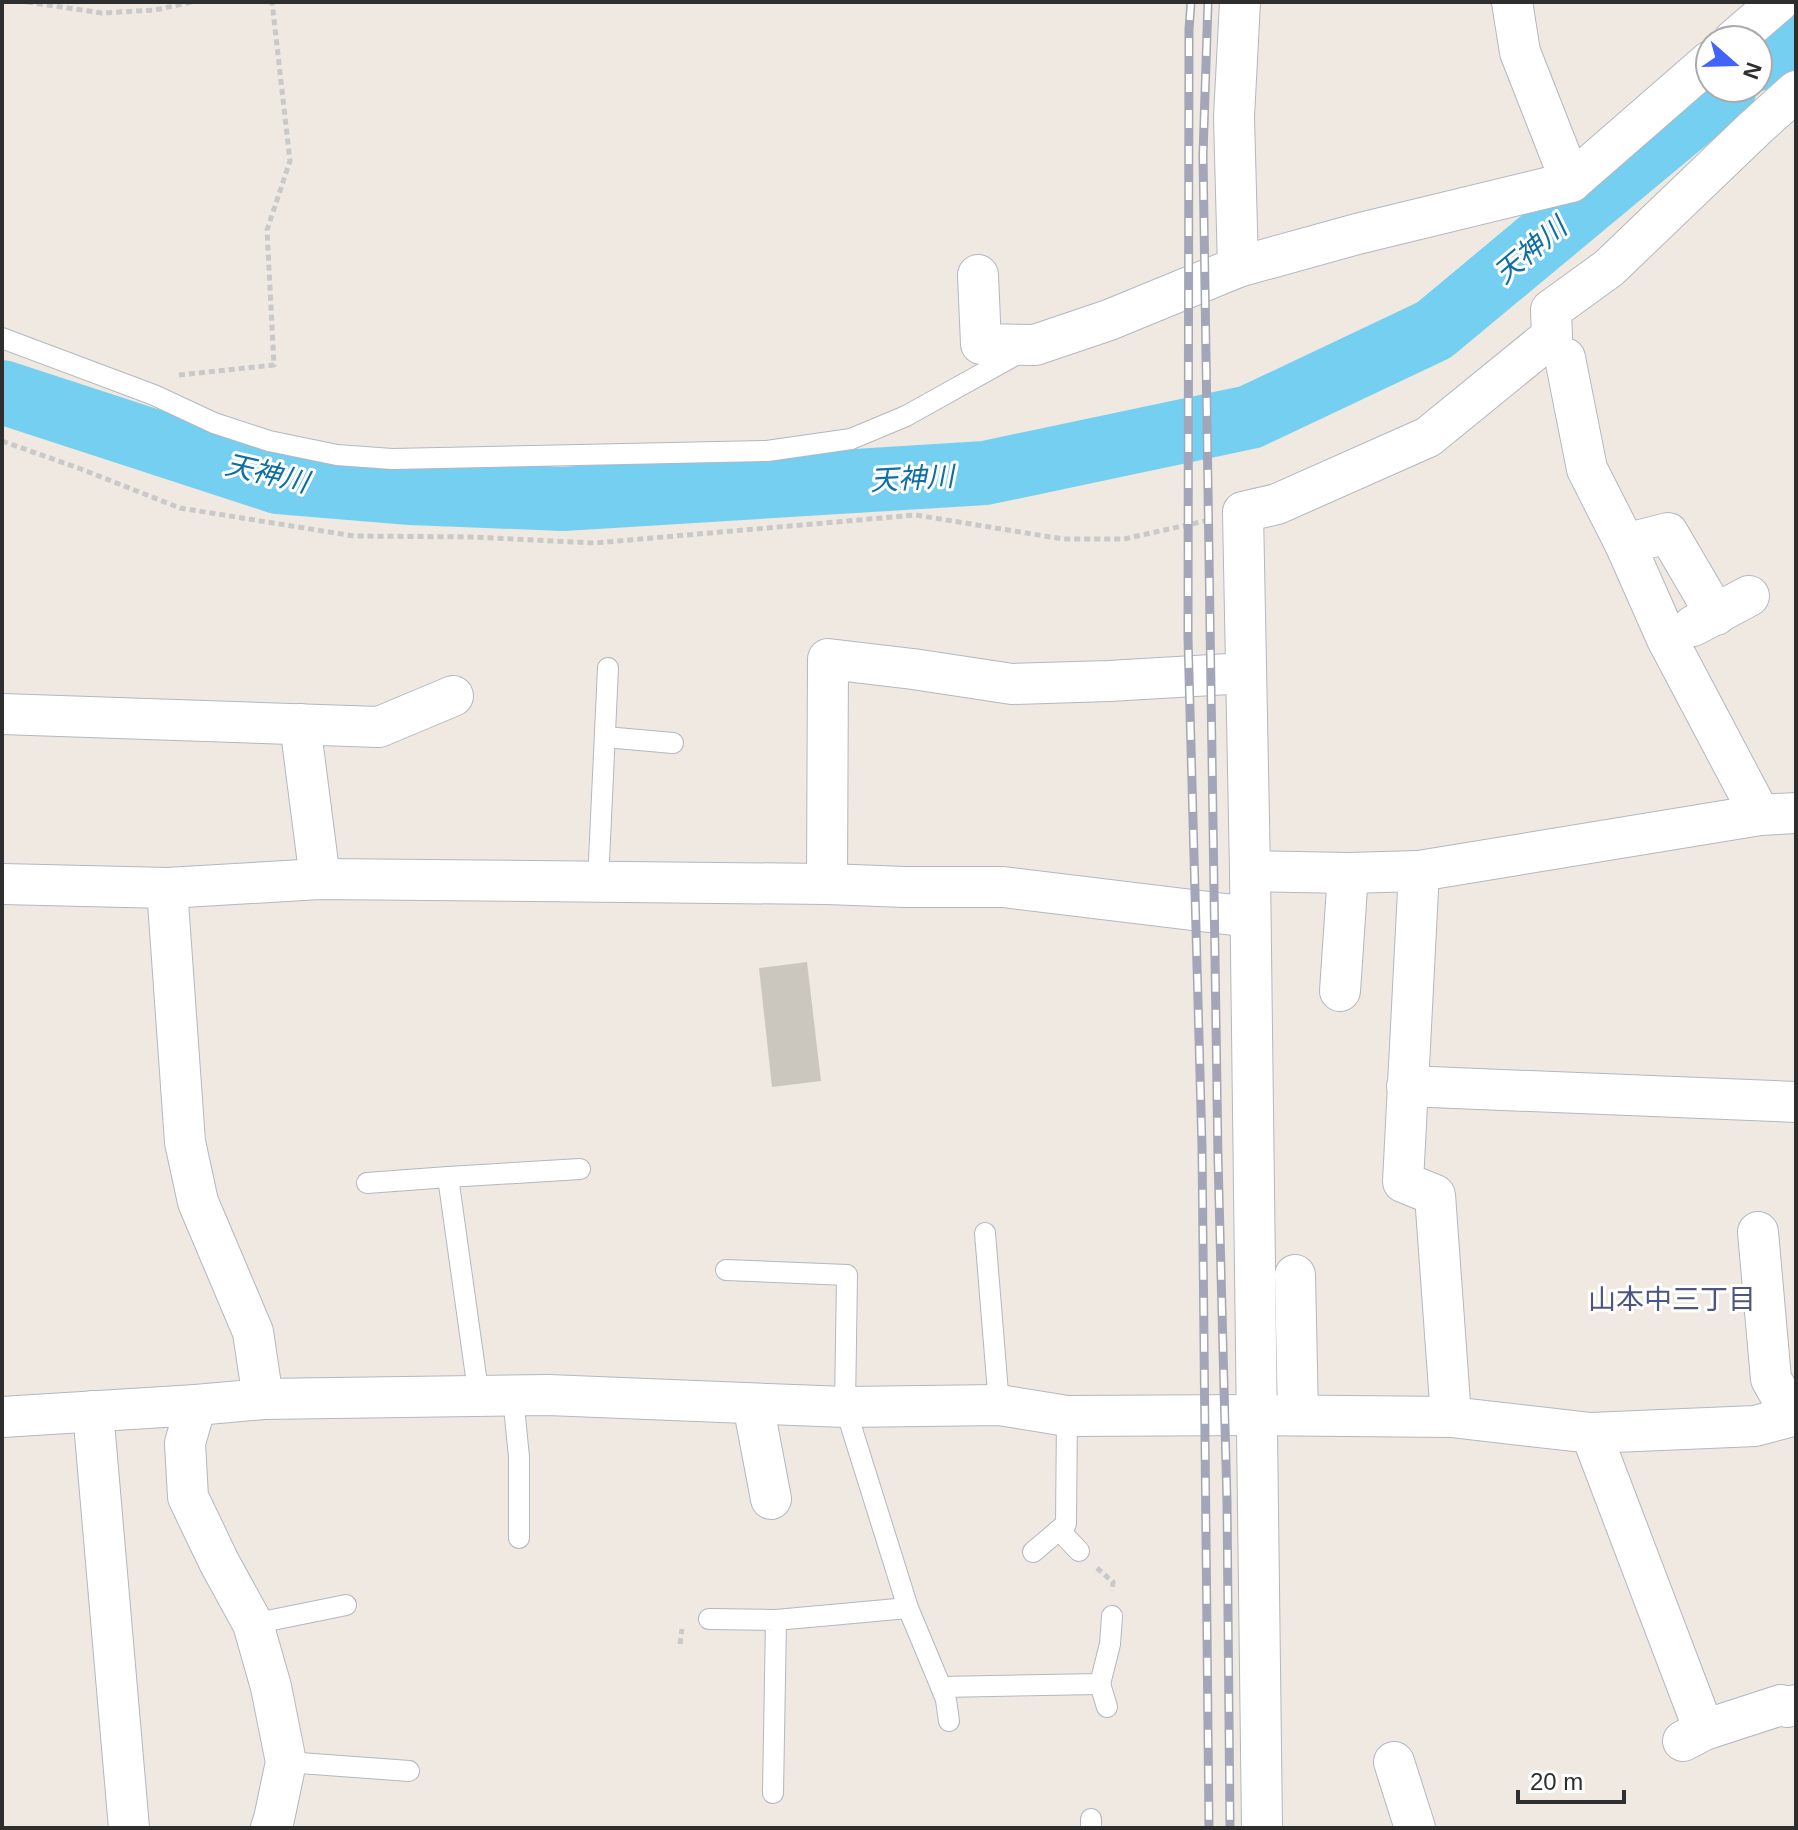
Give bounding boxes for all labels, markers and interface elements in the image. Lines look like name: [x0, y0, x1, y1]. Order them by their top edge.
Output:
north arrow: [1694, 24, 1774, 104]
text: N: [1738, 59, 1767, 82]
water label: 天神川: [1488, 210, 1575, 289]
water label: 天神川: [222, 449, 314, 499]
water label: 天神川: [869, 461, 958, 496]
district label: 山本中三丁目: [1588, 1284, 1756, 1315]
scale bar: [1518, 1754, 1624, 1804]
text: 20 m: [1530, 1768, 1583, 1795]

